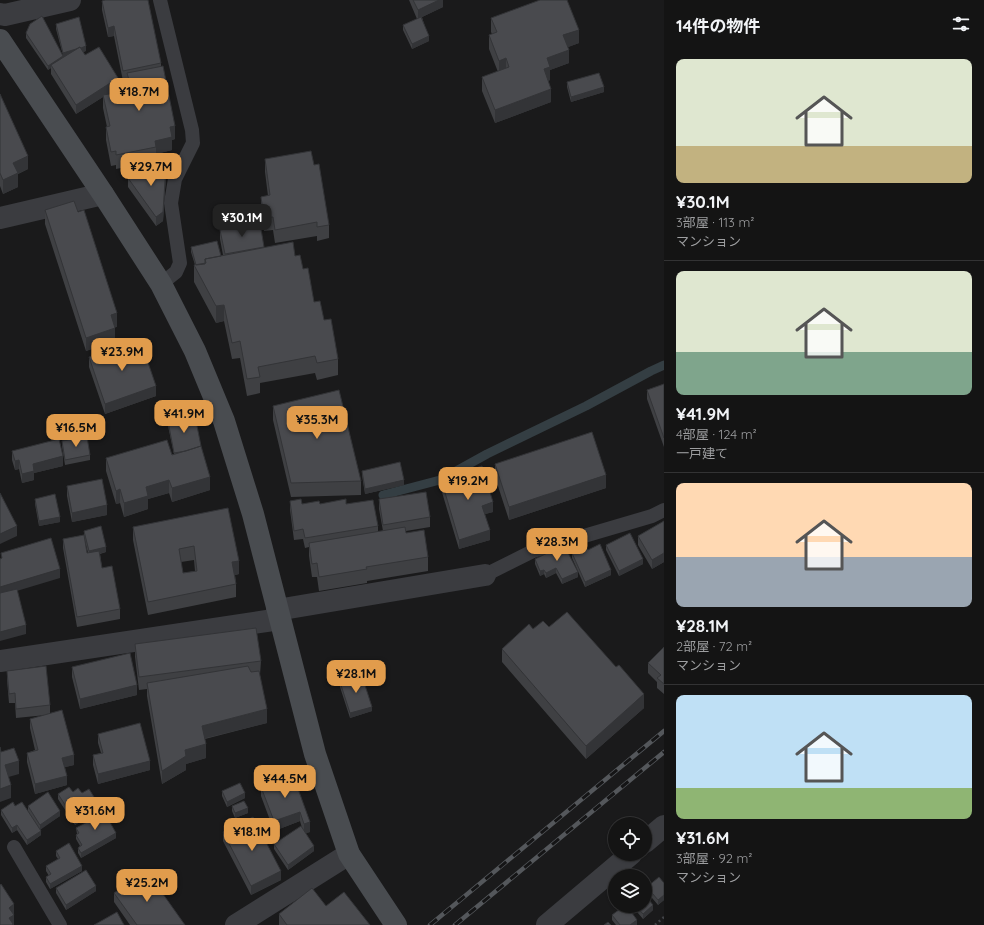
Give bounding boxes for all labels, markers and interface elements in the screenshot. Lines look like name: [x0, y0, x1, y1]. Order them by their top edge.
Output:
icon: filters: [950, 13, 972, 35]
text: 14件の物件: [676, 15, 761, 36]
pin: ¥18.7M: [106, 78, 172, 112]
text: ¥18.7M: [119, 83, 159, 99]
icon: home: [788, 85, 860, 157]
pin: ¥29.7M: [118, 153, 184, 187]
text: ¥29.7M: [129, 158, 173, 174]
text: ¥30.1M: [676, 191, 730, 212]
pin: ¥30.1M: [209, 204, 275, 238]
text: ¥30.1M: [221, 209, 263, 225]
text: 3部屋 · 113 m²: [676, 214, 754, 230]
text: マンション: [676, 233, 741, 249]
icon: home: [788, 297, 860, 369]
pin: ¥23.9M: [89, 338, 155, 372]
text: ¥23.9M: [100, 343, 144, 359]
pin: ¥41.9M: [151, 400, 217, 434]
text: ¥41.9M: [676, 403, 730, 424]
text: ¥41.9M: [163, 405, 205, 421]
pin: ¥35.3M: [284, 406, 350, 440]
text: ¥35.3M: [296, 411, 338, 427]
pin: ¥16.5M: [43, 414, 109, 448]
text: ¥16.5M: [55, 419, 97, 435]
text: 4部屋 · 124 m²: [676, 426, 757, 442]
text: 一戸建て: [676, 445, 728, 461]
pin: ¥19.2M: [435, 467, 501, 501]
text: ¥19.2M: [448, 472, 488, 488]
icon: home: [788, 509, 860, 581]
pin: ¥28.3M: [524, 528, 590, 562]
text: ¥28.3M: [535, 533, 579, 549]
text: ¥28.1M: [676, 615, 729, 636]
text: 2部屋 · 72 m²: [676, 638, 752, 654]
text: マンション: [676, 657, 741, 673]
pin: ¥28.1M: [323, 660, 389, 694]
text: ¥28.1M: [336, 665, 376, 681]
icon: home: [788, 721, 860, 793]
pin: ¥44.5M: [252, 765, 318, 799]
text: ¥44.5M: [263, 770, 307, 786]
pin: ¥31.6M: [62, 797, 128, 831]
text: ¥31.6M: [75, 802, 115, 818]
map controls: [608, 817, 652, 913]
button: locate: [608, 817, 652, 861]
pin: ¥18.1M: [219, 818, 285, 852]
text: ¥18.1M: [233, 823, 271, 839]
text: ¥31.6M: [676, 827, 729, 848]
text: 3部屋 · 92 m²: [676, 850, 752, 866]
pin: ¥25.2M: [114, 869, 180, 903]
button: layers: [608, 869, 652, 913]
text: マンション: [676, 869, 741, 885]
text: ¥25.2M: [125, 874, 169, 890]

